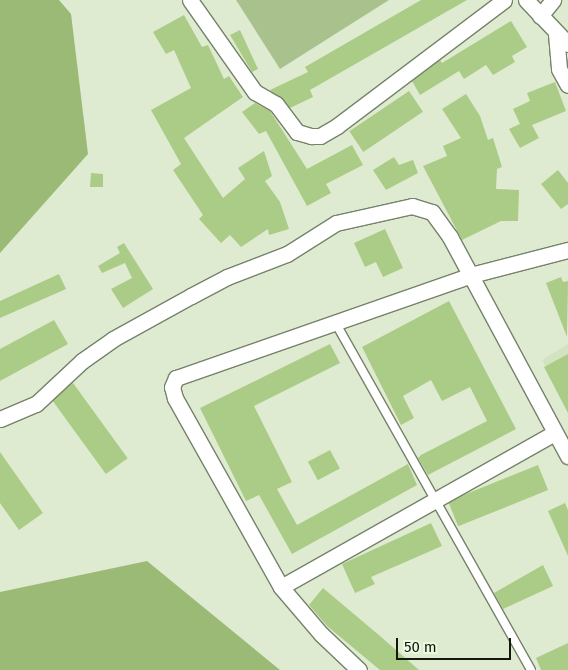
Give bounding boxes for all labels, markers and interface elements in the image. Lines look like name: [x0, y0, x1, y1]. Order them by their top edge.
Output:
scale bar: [398, 628, 513, 660]
text: 50 m: [404, 638, 437, 656]

